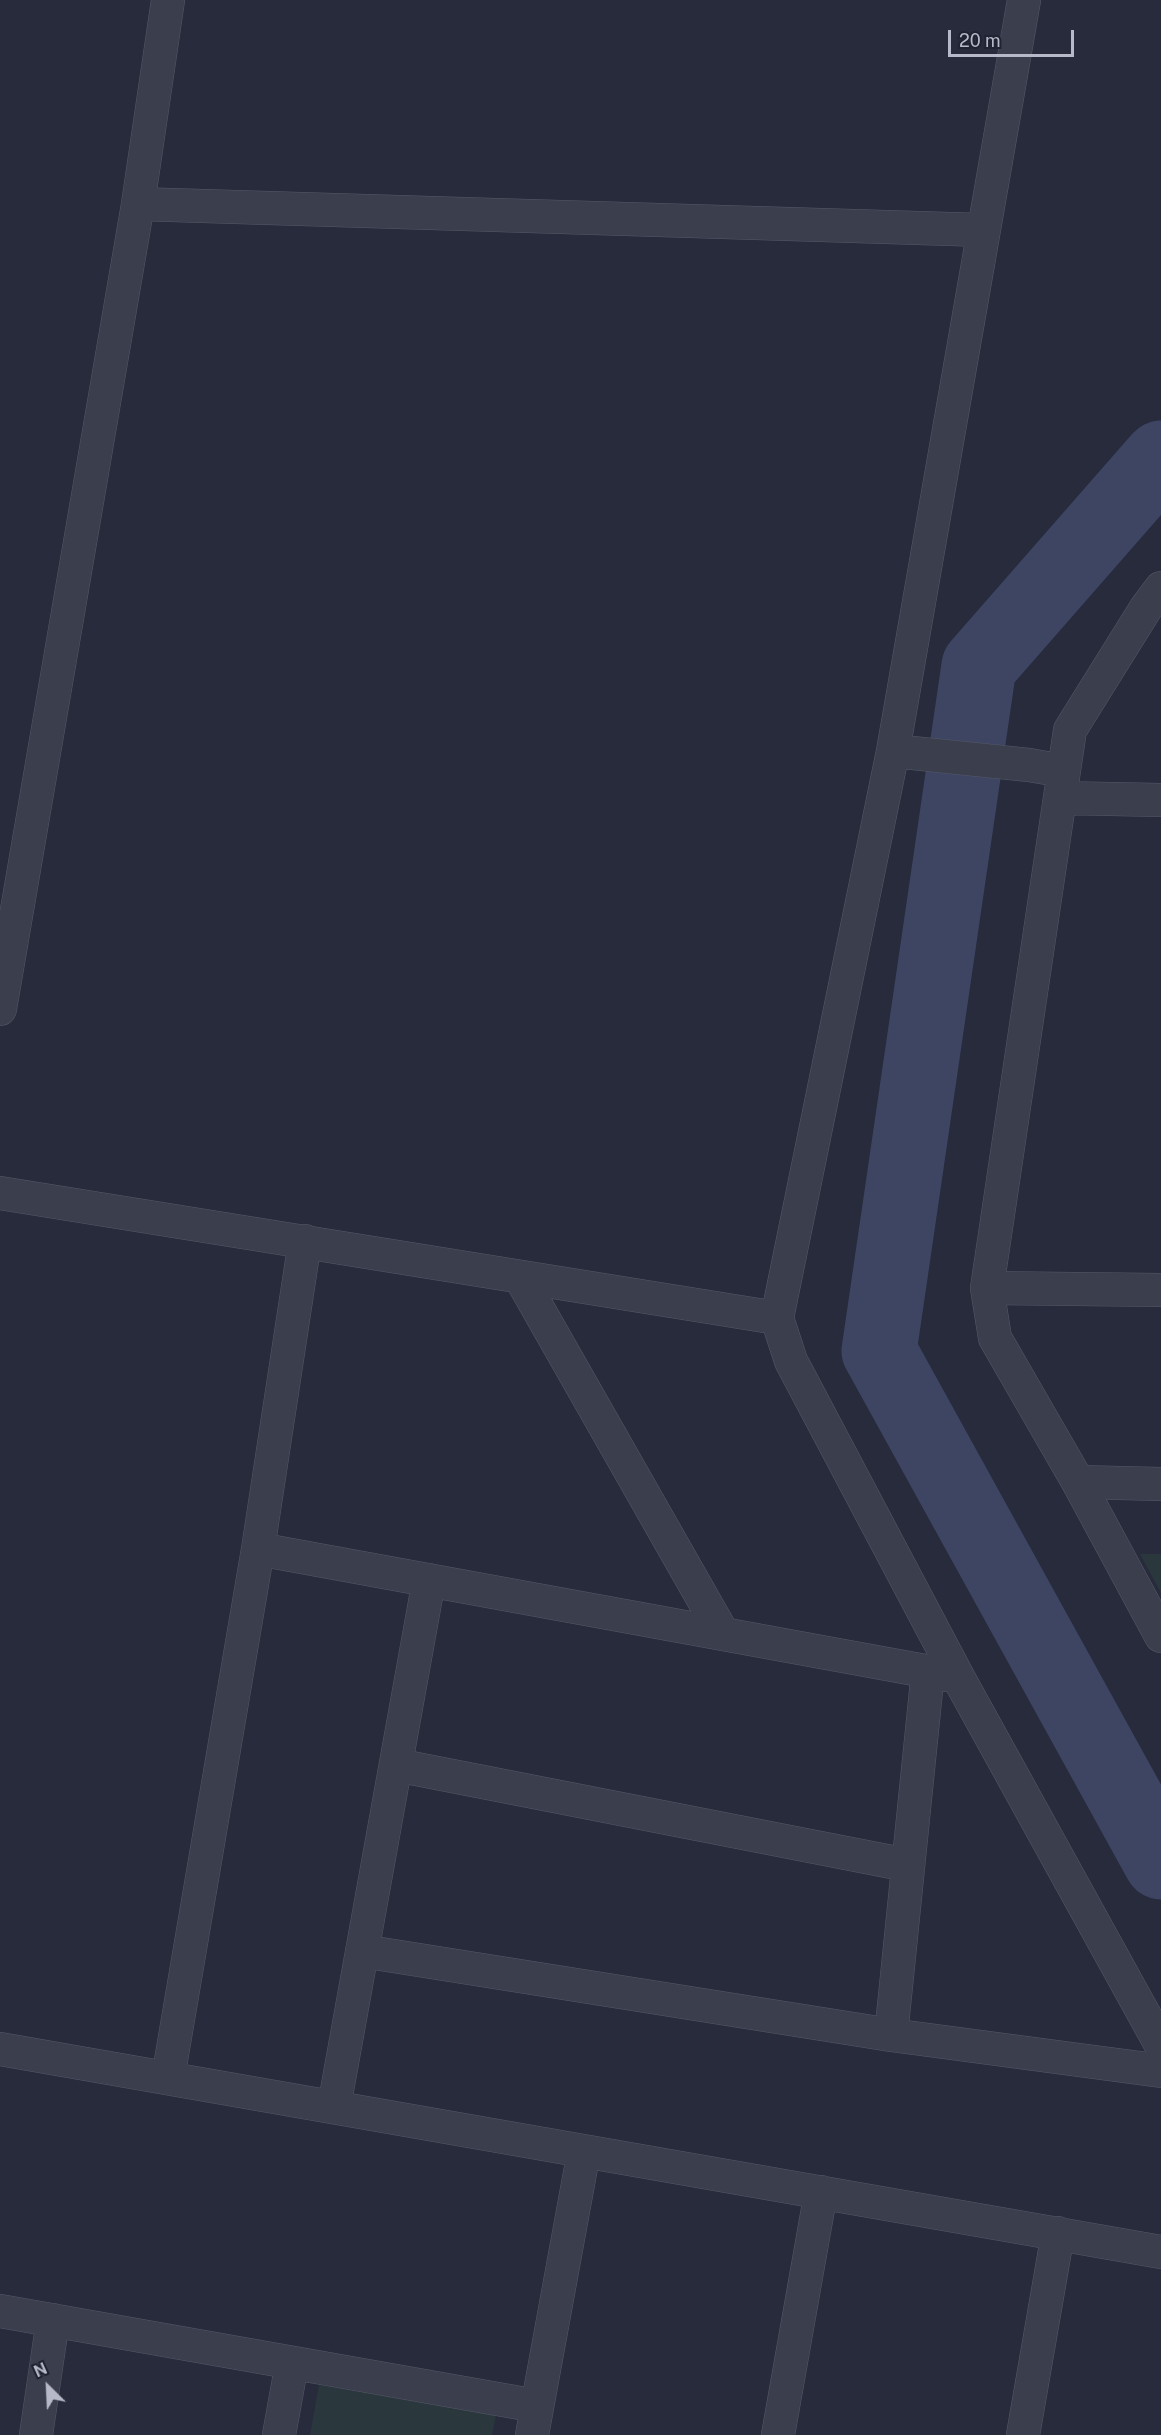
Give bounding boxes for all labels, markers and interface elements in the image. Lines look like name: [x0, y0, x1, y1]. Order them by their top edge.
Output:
scale bar: [951, 18, 1077, 56]
text: 20 m: [959, 30, 1001, 51]
north arrow: [18, 2357, 78, 2417]
text: N: [31, 2359, 50, 2381]

